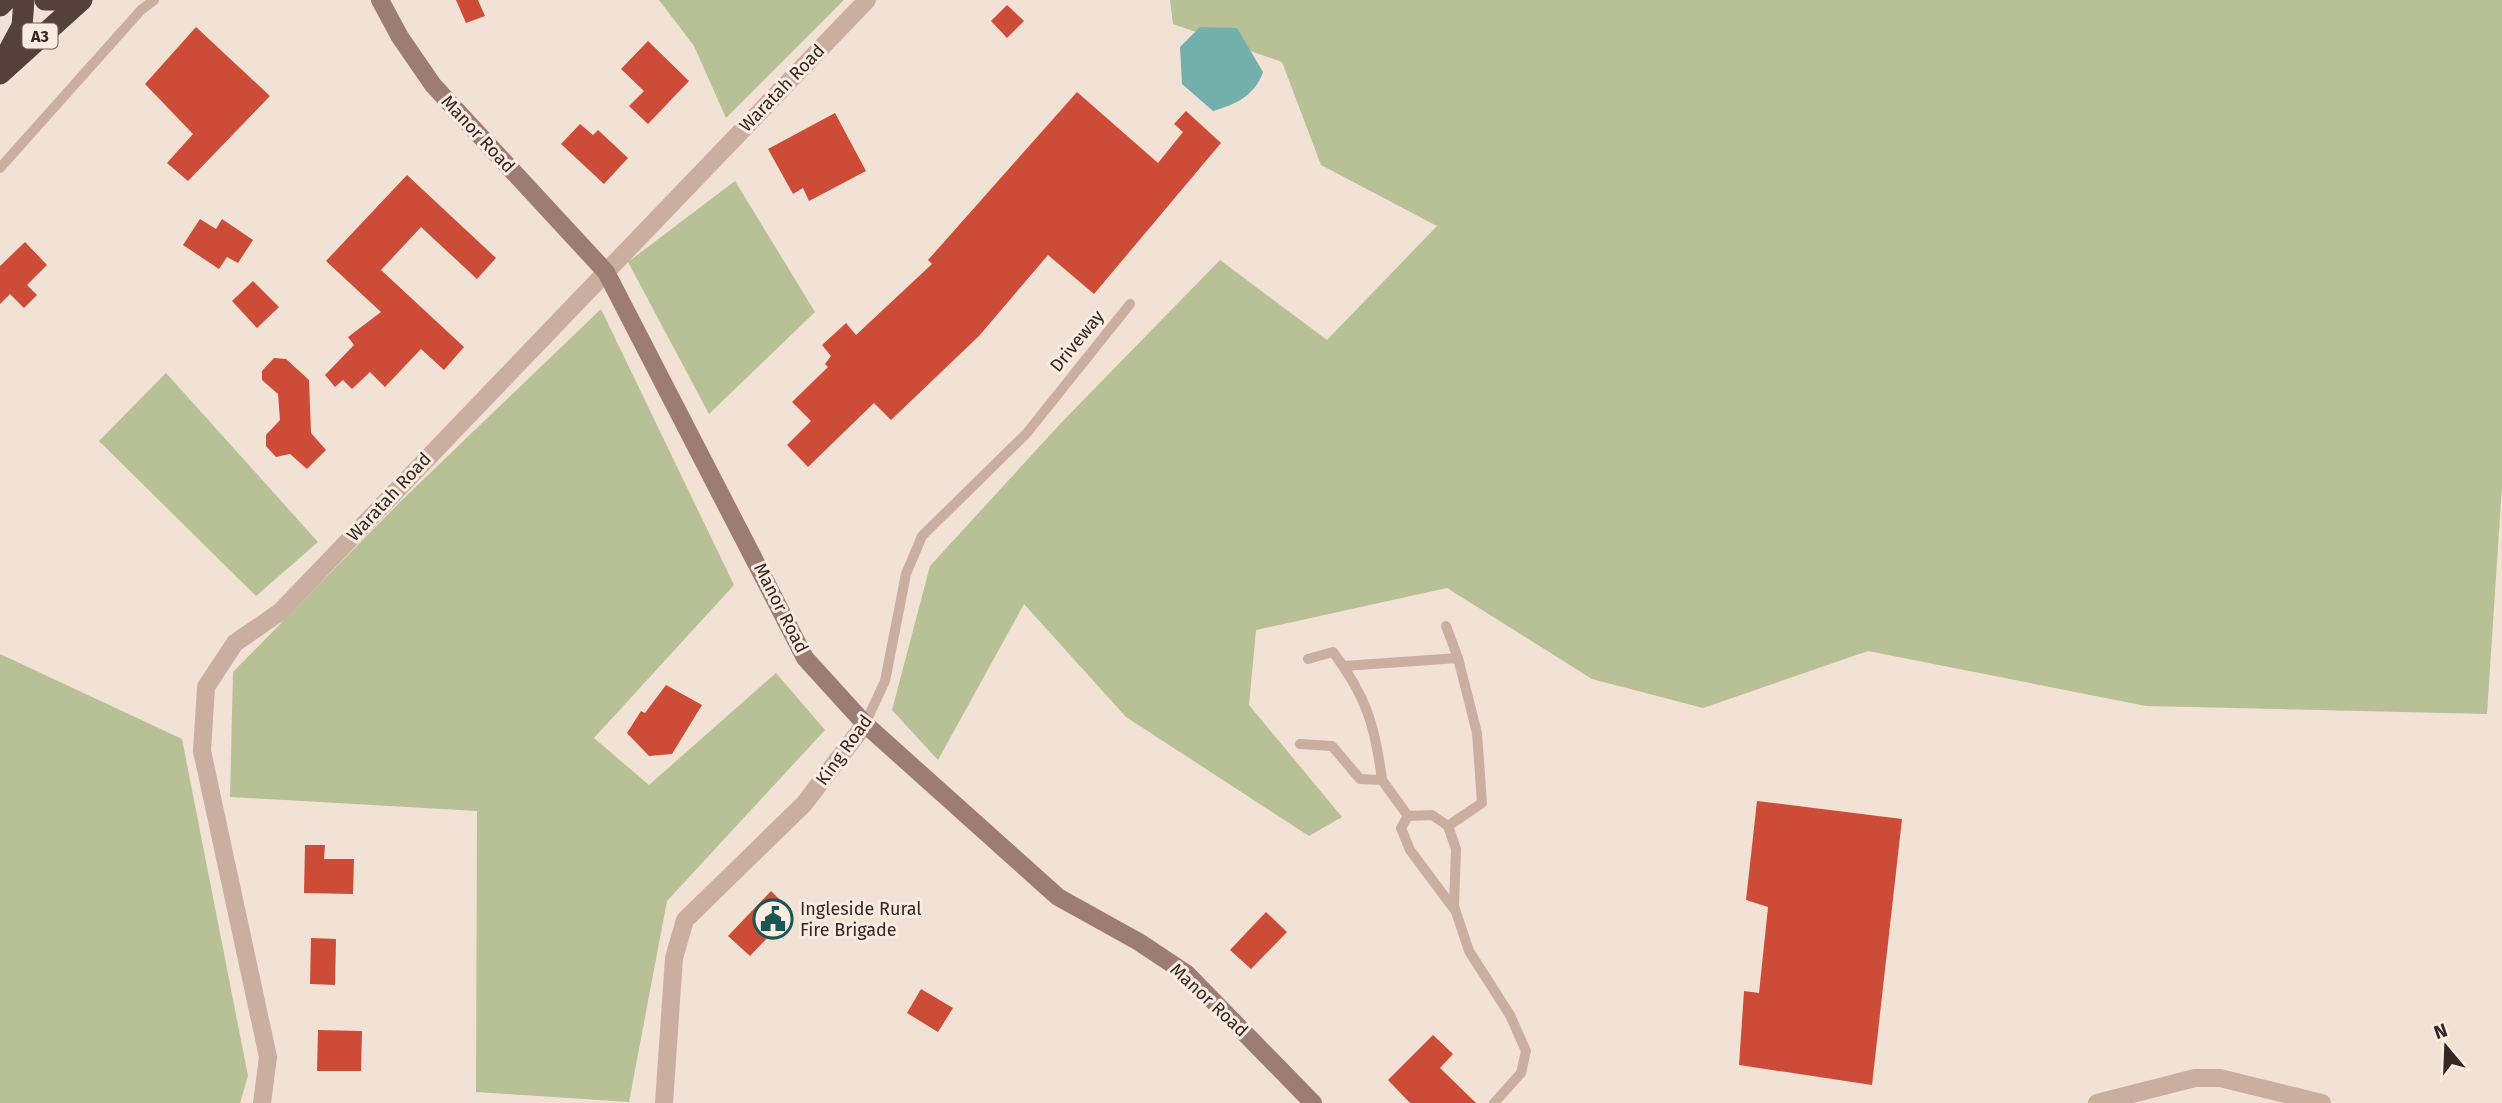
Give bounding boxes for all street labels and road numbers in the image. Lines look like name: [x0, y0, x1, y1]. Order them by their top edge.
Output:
road number: A3: [22, 24, 58, 48]
street label: Waratah Road: [735, 40, 829, 136]
street label: Manor Road: [437, 91, 519, 177]
street label: Driveway: [1045, 305, 1109, 376]
street label: Waratah Road: [342, 448, 436, 546]
street label: Manor Road: [749, 559, 813, 657]
street label: King Road: [811, 710, 877, 790]
street label: Manor Road: [1166, 959, 1252, 1041]

